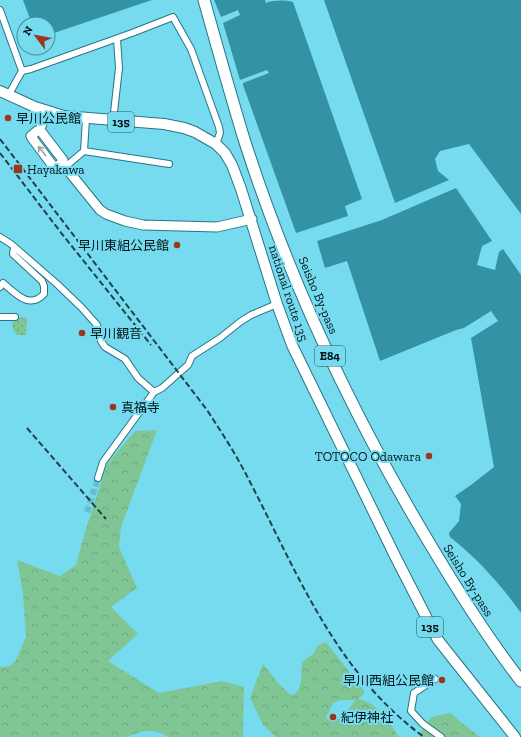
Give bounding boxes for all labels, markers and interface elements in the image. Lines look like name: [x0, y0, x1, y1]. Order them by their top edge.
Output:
north arrow: [16, 16, 56, 56]
text: N: [20, 23, 36, 38]
place label: 早川公民館: [16, 111, 81, 126]
road number: 135: [108, 112, 134, 132]
marker: 早川公民館: [3, 113, 13, 123]
one-way arrow: [37, 146, 46, 157]
place label: Hayakawa: [27, 162, 85, 177]
marker: Hayakawa: [12, 163, 24, 175]
place label: 早川東組公民館: [78, 238, 169, 253]
marker: 早川東組公民館: [172, 240, 182, 250]
street label: national route 135: [266, 243, 311, 344]
street label: Seisho By-pass: [296, 254, 342, 336]
place label: 早川観音: [90, 326, 142, 341]
marker: 早川観音: [77, 328, 87, 338]
road number: E84: [315, 346, 345, 366]
place label: 真福寺: [121, 400, 160, 415]
marker: 真福寺: [108, 402, 118, 412]
place label: TOTOCO Odawara: [315, 449, 422, 464]
marker: TOTOCO Odawara: [424, 451, 434, 461]
street label: Seisho By-pass: [440, 541, 497, 619]
road number: 135: [417, 617, 443, 637]
place label: 早川西組公民館: [343, 673, 434, 688]
marker: 早川西組公民館: [437, 675, 447, 685]
place label: 紀伊神社: [341, 710, 393, 725]
marker: 紀伊神社: [328, 712, 338, 722]

